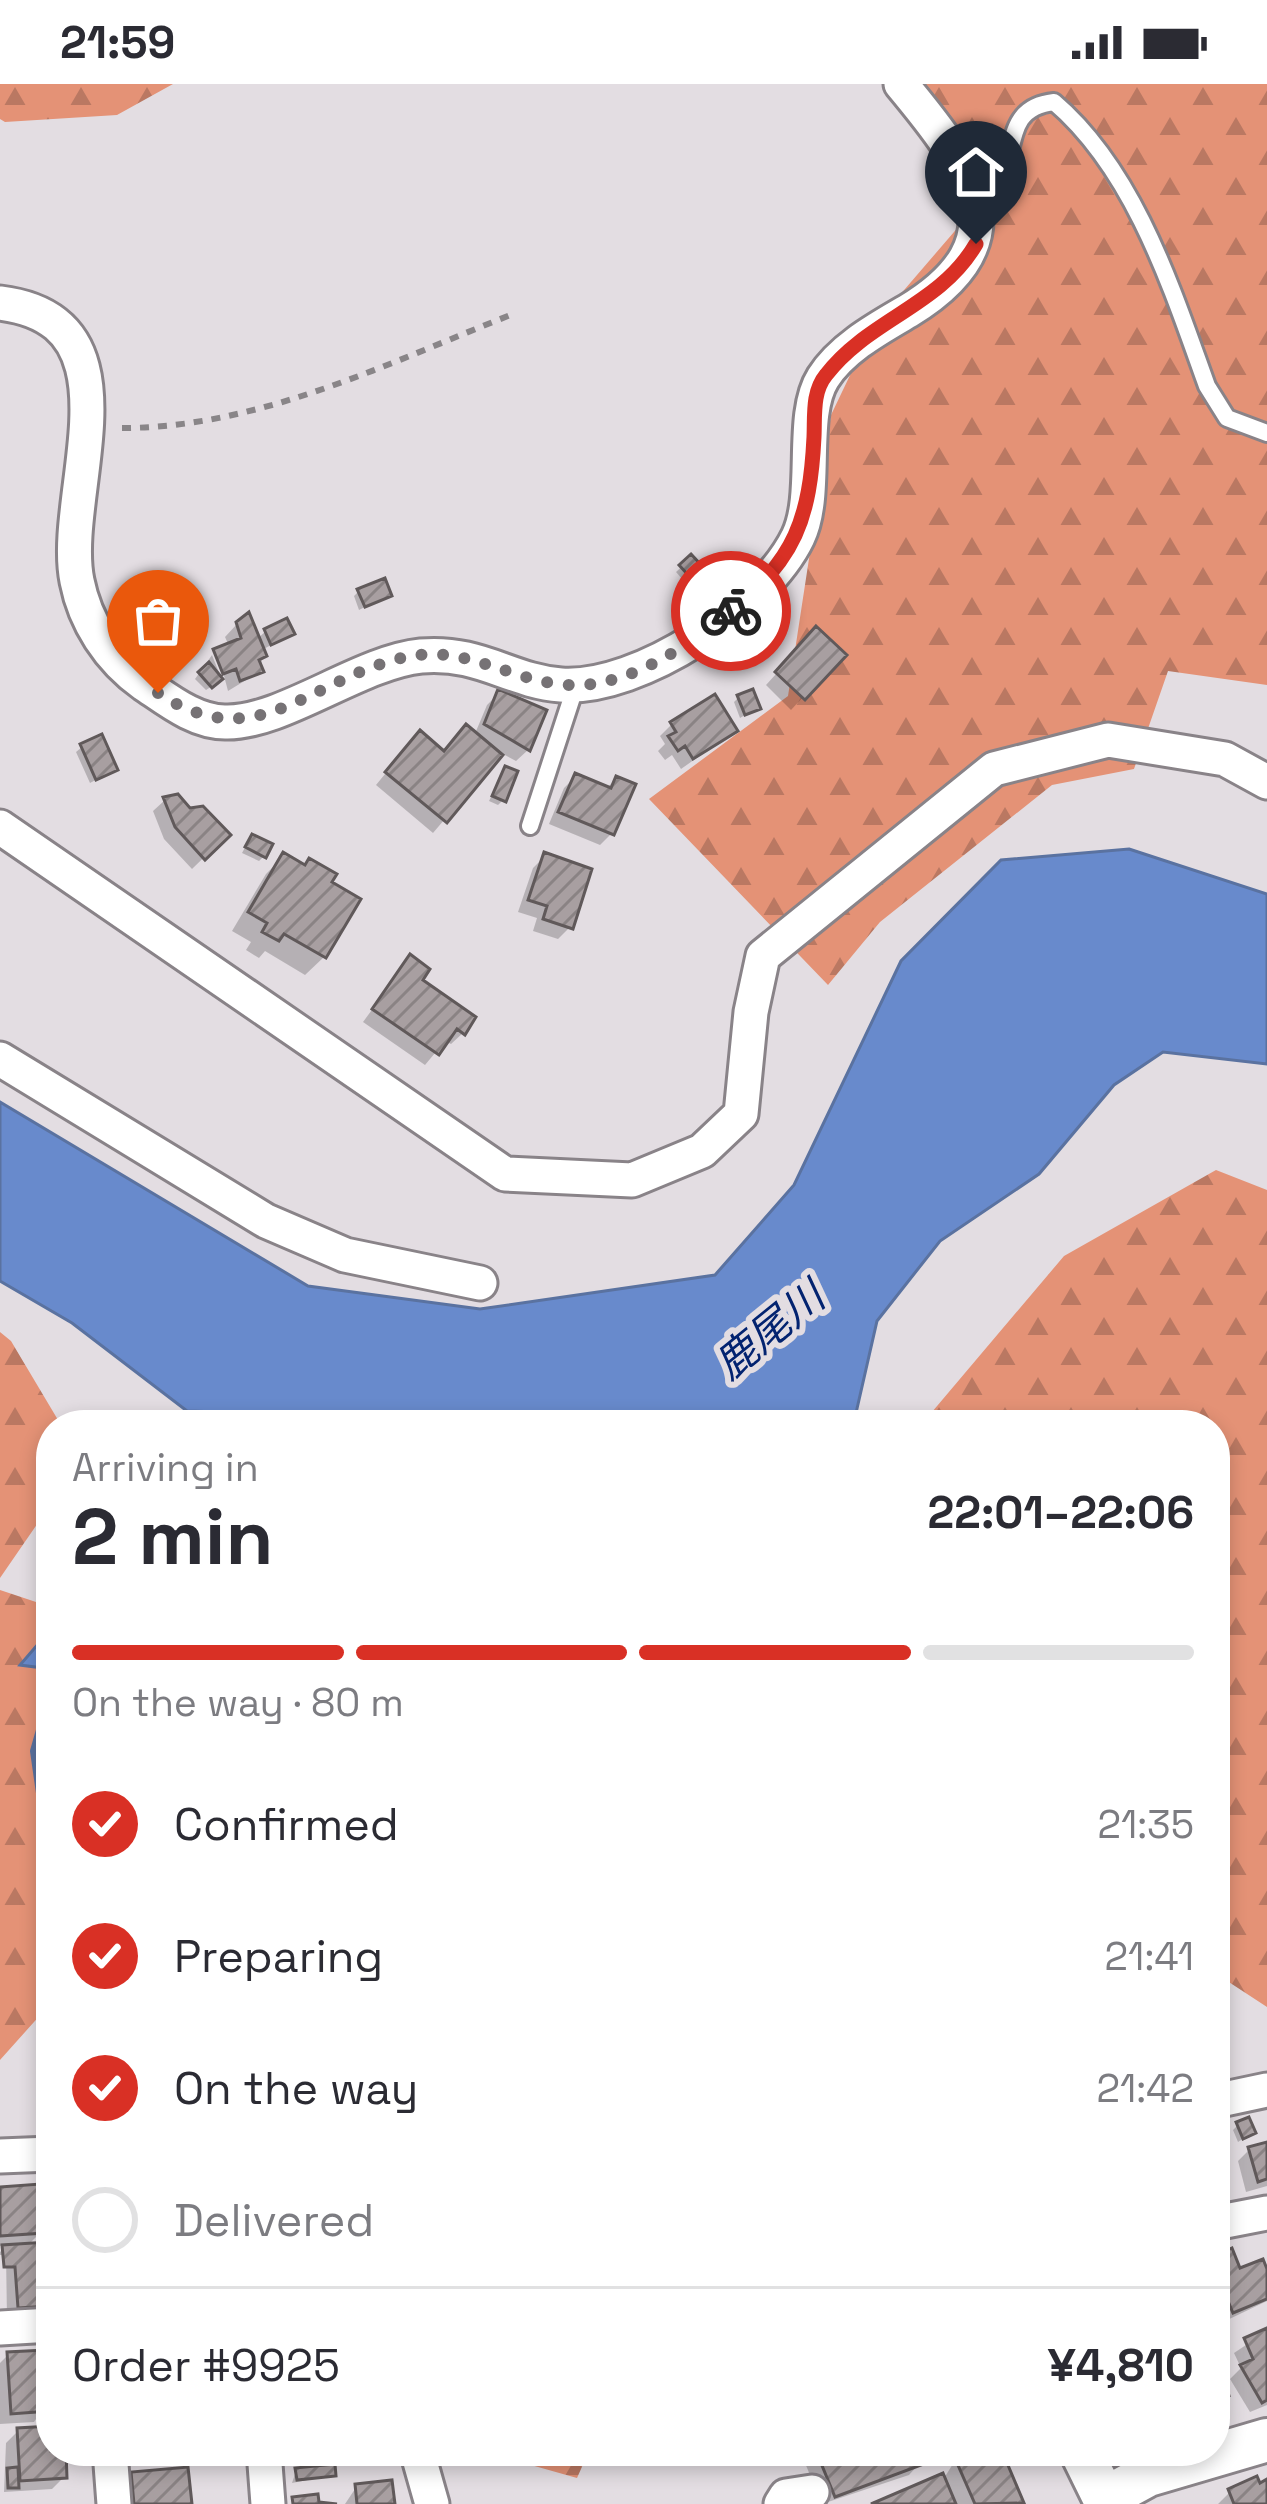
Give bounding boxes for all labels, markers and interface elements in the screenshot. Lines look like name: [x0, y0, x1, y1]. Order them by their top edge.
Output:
text: 21:59: [60, 14, 175, 71]
pin: [925, 121, 1027, 244]
icon: home: [943, 139, 1009, 205]
courier: [671, 551, 791, 671]
pin: [107, 570, 209, 693]
icon: bike: [698, 578, 764, 644]
icon: bag: [125, 588, 191, 654]
water label: 鹿尾川: [704, 1268, 838, 1391]
text: Arriving in: [72, 1443, 259, 1492]
text: 22:01–22:06: [928, 1484, 1194, 1541]
text: 2 min: [72, 1487, 274, 1587]
text: On the way · 80 m: [72, 1678, 404, 1727]
icon: check: [72, 1791, 138, 1857]
text: Confirmed: [174, 1796, 399, 1853]
text: 21:35: [1097, 1800, 1194, 1849]
icon: check: [72, 1923, 138, 1989]
text: Preparing: [174, 1928, 383, 1985]
text: 21:41: [1105, 1932, 1194, 1981]
icon: check: [72, 2055, 138, 2121]
text: On the way: [174, 2060, 418, 2117]
text: 21:42: [1096, 2064, 1194, 2113]
text: Delivered: [174, 2192, 374, 2249]
text: Order #9925: [72, 2337, 340, 2394]
text: ¥4,810: [1048, 2337, 1194, 2394]

